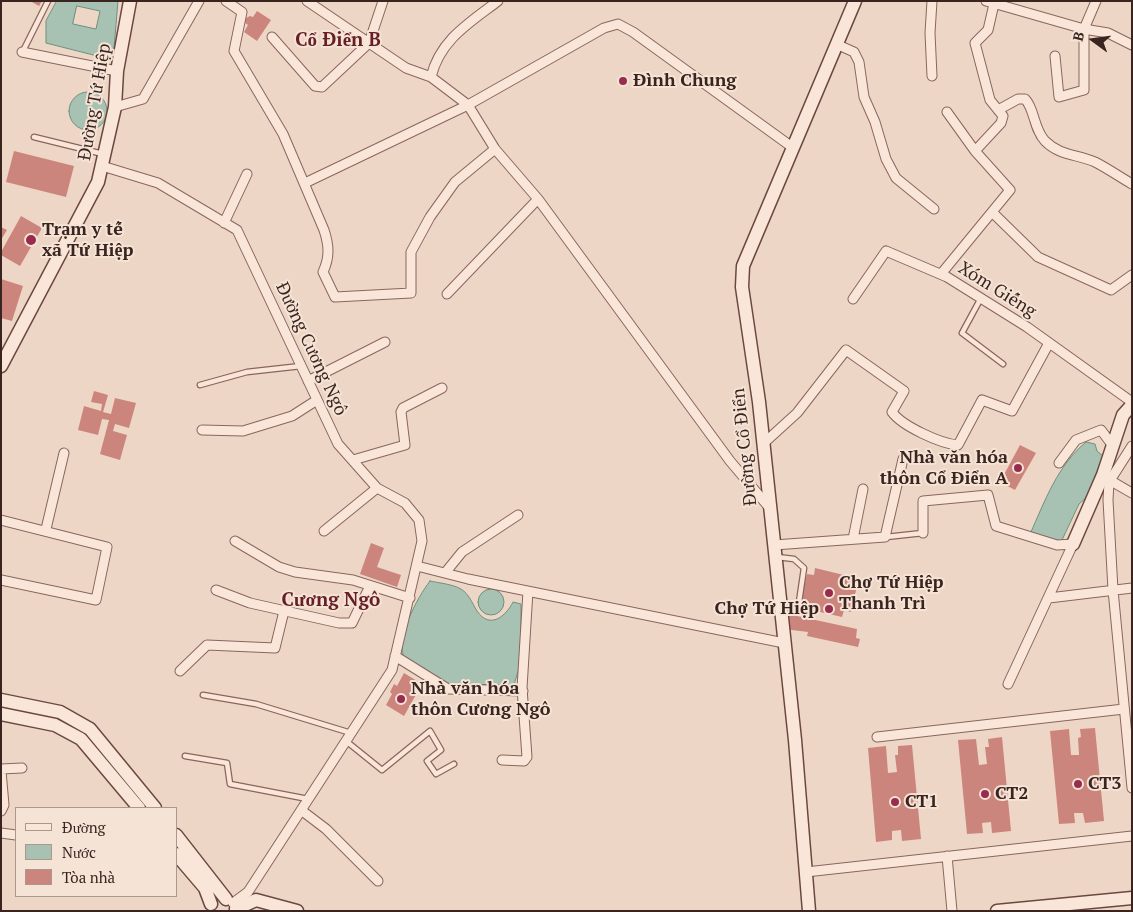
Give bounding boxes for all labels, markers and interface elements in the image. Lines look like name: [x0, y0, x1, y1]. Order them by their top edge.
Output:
north arrow: [1068, 15, 1118, 65]
district label: Cổ Điển B: [295, 30, 381, 52]
text: B: [1068, 30, 1088, 43]
street label: Đường Tứ Hiệp: [74, 42, 116, 162]
place label: Đình Chung: [633, 70, 736, 92]
marker: Đình Chung: [617, 75, 629, 87]
place label: Trạm y tế xã Tứ Hiệp: [42, 219, 133, 262]
marker: Trạm y tế xã Tứ Hiệp: [24, 233, 38, 247]
street label: Xóm Giếng: [954, 258, 1040, 322]
street label: Đường Cương Ngô: [271, 279, 351, 419]
street label: Đường Cổ Điển: [728, 387, 762, 507]
place label: Nhà văn hóa thôn Cổ Điển A: [880, 447, 1008, 489]
marker: Nhà văn hóa thôn Cổ Điển A: [1012, 462, 1024, 474]
place label: Chợ Tứ Hiệp Thanh Trì: [839, 572, 944, 614]
marker: Chợ Tứ Hiệp Thanh Trì: [823, 587, 835, 599]
district label: Cương Ngô: [282, 590, 380, 612]
place label: Chợ Tứ Hiệp: [714, 598, 819, 620]
marker: Chợ Tứ Hiệp: [823, 603, 835, 615]
place label: Nhà văn hóa thôn Cương Ngô: [411, 678, 550, 721]
marker: Nhà văn hóa thôn Cương Ngô: [395, 693, 407, 705]
place label: CT3: [1088, 773, 1121, 795]
marker: CT3: [1072, 778, 1084, 790]
place label: CT2: [995, 783, 1028, 805]
marker: CT2: [979, 788, 991, 800]
place label: CT1: [905, 791, 938, 813]
marker: CT1: [889, 796, 901, 808]
legend: [15, 807, 178, 897]
text: Đường: [62, 817, 106, 837]
text: Nước: [62, 842, 96, 862]
text: Tòa nhà: [62, 867, 115, 887]

